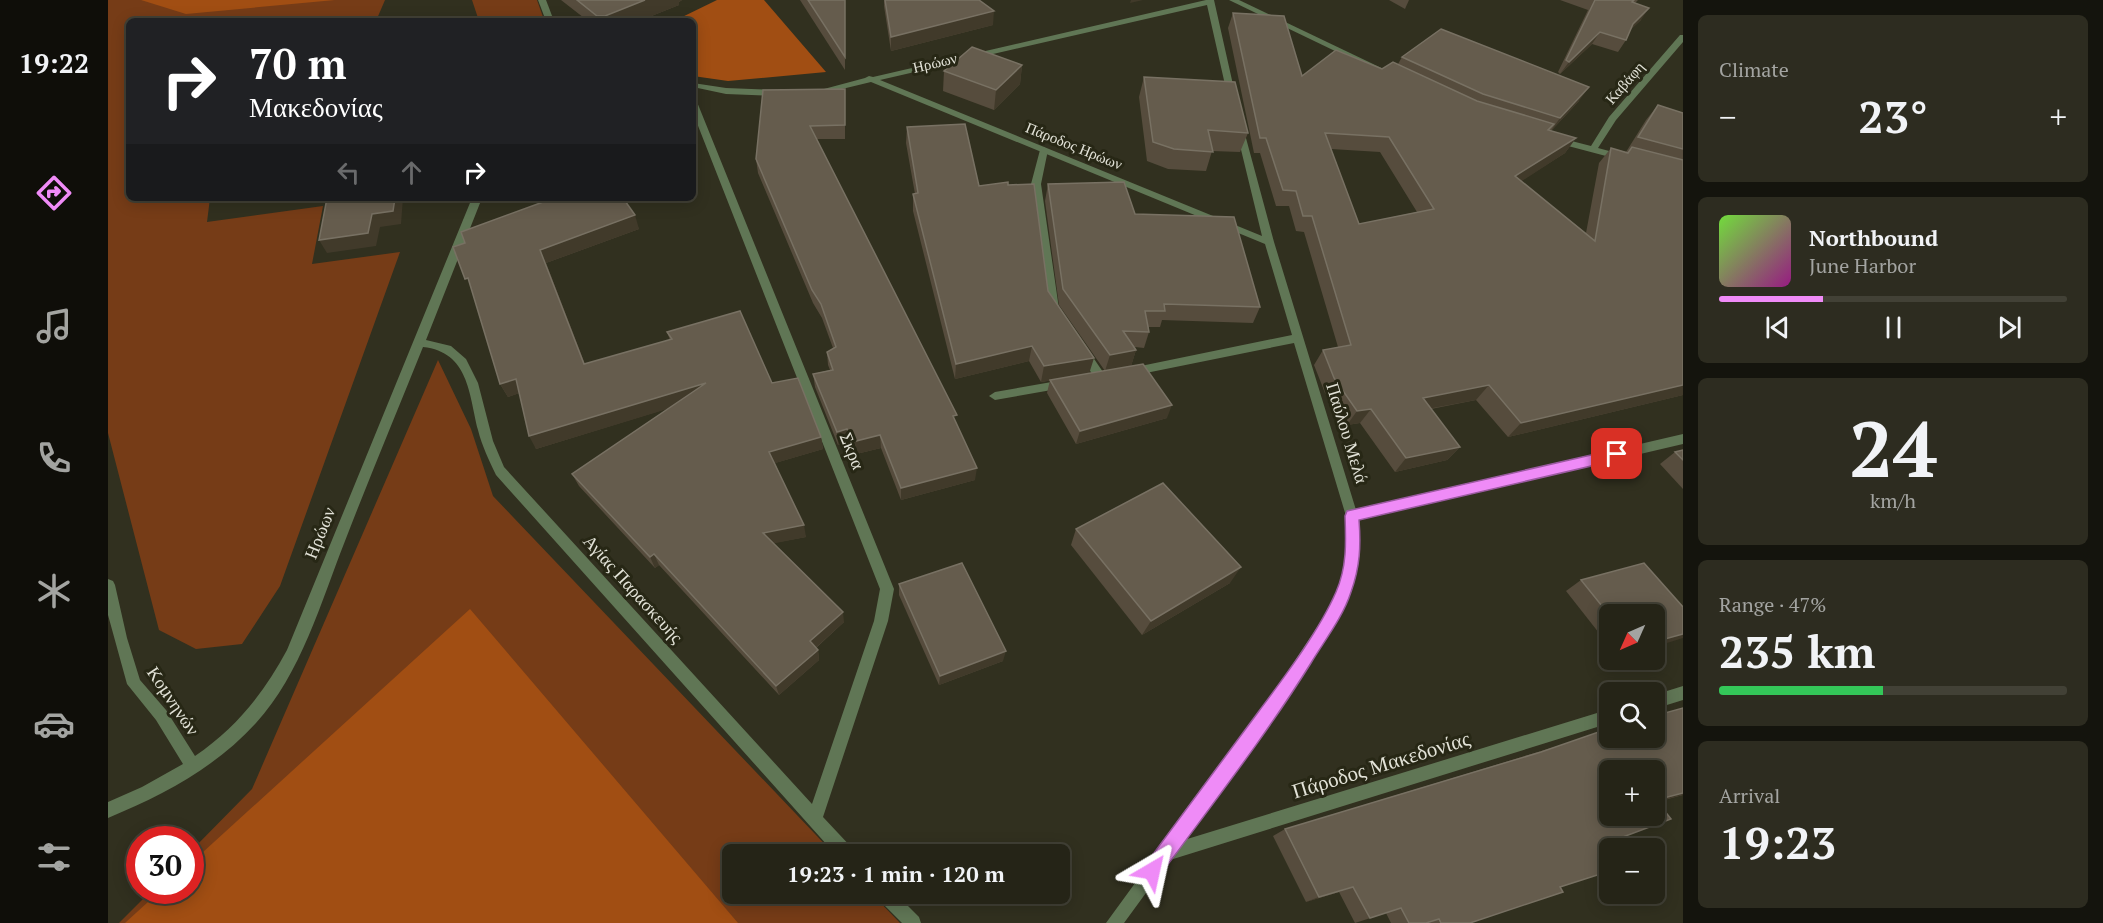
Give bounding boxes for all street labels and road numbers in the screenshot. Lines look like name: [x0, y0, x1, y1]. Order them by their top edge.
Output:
street label: Ηρώων: [911, 47, 959, 77]
street label: Καβάφη: [1600, 57, 1648, 108]
street label: Πάροδος Ηρώων: [1023, 117, 1126, 174]
street label: Παύλου Μελά: [1321, 379, 1375, 487]
street label: Σκρα: [835, 429, 871, 473]
street label: Ηρώων: [298, 503, 340, 562]
street label: Αγίας Παρασκευής: [579, 529, 689, 648]
street label: Κομνηνών: [142, 661, 206, 739]
street label: Πάροδος Μακεδονίας: [1288, 723, 1474, 804]

